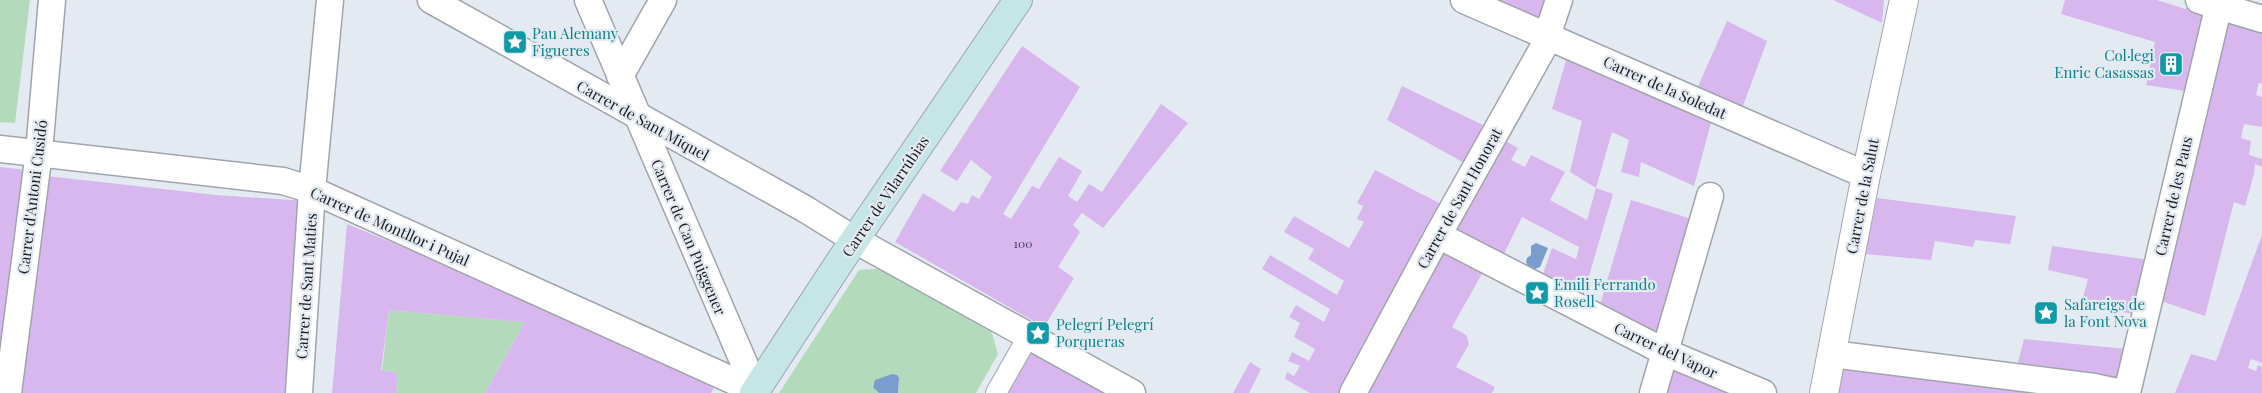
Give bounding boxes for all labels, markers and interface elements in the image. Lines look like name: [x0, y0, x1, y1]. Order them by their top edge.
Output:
place label: Pau Alemany Figueres: [532, 23, 619, 60]
place icon: Pau Alemany Figueres: [502, 29, 528, 55]
place label: Col·legi Enric Casassas: [2054, 45, 2155, 82]
street label: Carrer de la Soledat: [1600, 51, 1730, 123]
building icon: Col·legi Enric Casassas: [2158, 51, 2184, 77]
street label: Carrer de Sant Miquel: [573, 75, 713, 165]
street label: Carrer d'Antoni Cusidó: [13, 119, 51, 275]
street label: Carrer de Sant Honorat: [1412, 124, 1506, 272]
street label: Carrer de Vilarrúbias: [837, 131, 933, 261]
street label: Carrer de les Paus: [2150, 134, 2196, 258]
street label: Carrer de la Salut: [1841, 136, 1883, 255]
street label: Carrer de Can Puiggener: [647, 156, 731, 318]
street label: Carrer de Montllor i Pujal: [307, 182, 473, 270]
street label: Carrer de Sant Maties: [291, 212, 321, 360]
house number: 100: [1014, 235, 1032, 251]
place label: Emili Ferrando Rosell: [1554, 274, 1656, 311]
place icon: Emili Ferrando Rosell: [1524, 280, 1550, 306]
place label: Safareigs de la Font Nova: [2064, 294, 2147, 331]
place icon: Safareigs de la Font Nova: [2033, 300, 2059, 326]
place label: Pelegrí Pelegrí Porqueras: [1056, 314, 1154, 351]
street label: Carrer del Vapor: [1611, 317, 1721, 383]
place icon: Pelegrí Pelegrí Porqueras: [1025, 320, 1051, 346]

